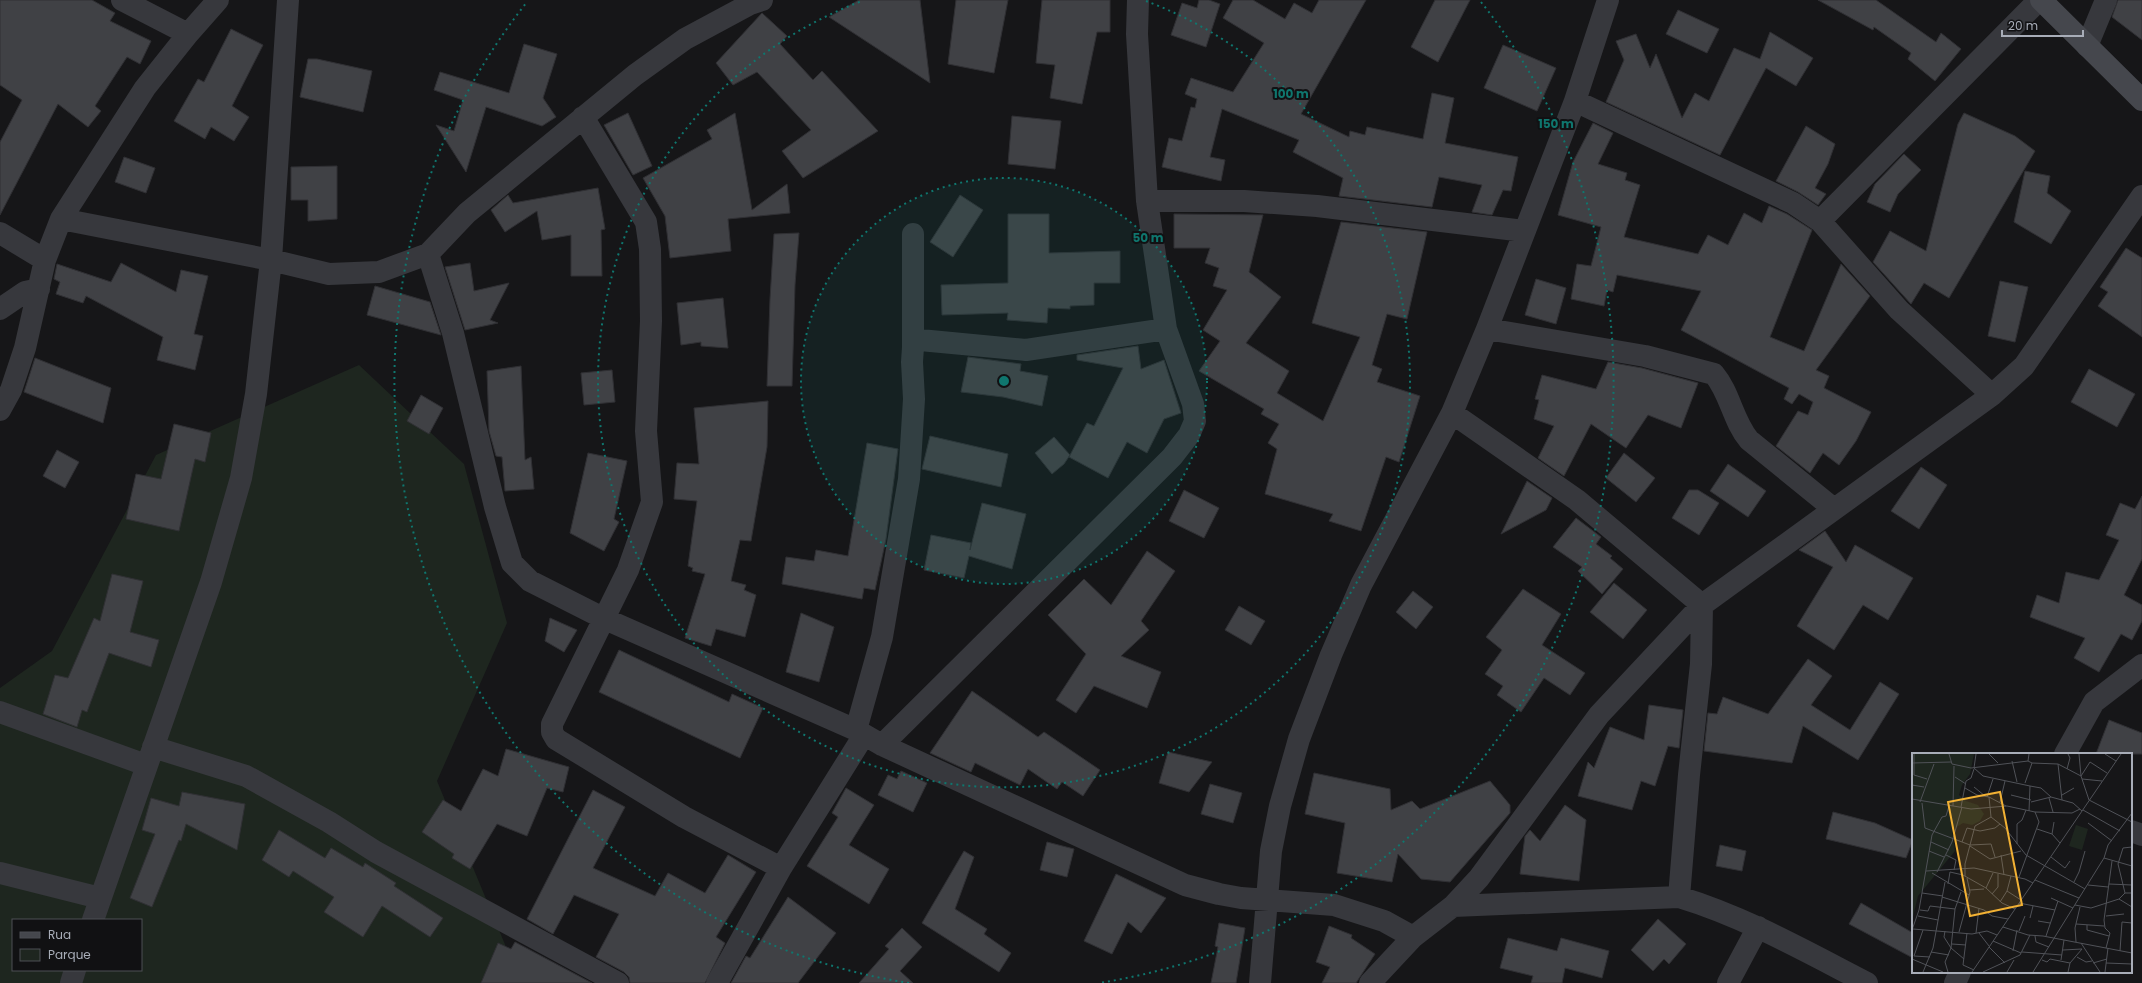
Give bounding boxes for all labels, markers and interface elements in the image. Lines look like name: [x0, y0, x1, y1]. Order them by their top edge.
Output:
scale bar: [2002, 12, 2083, 38]
text: 20 m: [2008, 17, 2038, 34]
text: 100 m: [1273, 85, 1309, 102]
text: 150 m: [1538, 115, 1574, 132]
text: 50 m: [1133, 229, 1164, 246]
centre of rings: [997, 374, 1011, 388]
inset map: [1912, 753, 2132, 973]
legend: [12, 919, 142, 971]
text: Rua: [48, 926, 71, 943]
text: Parque: [48, 946, 91, 963]

